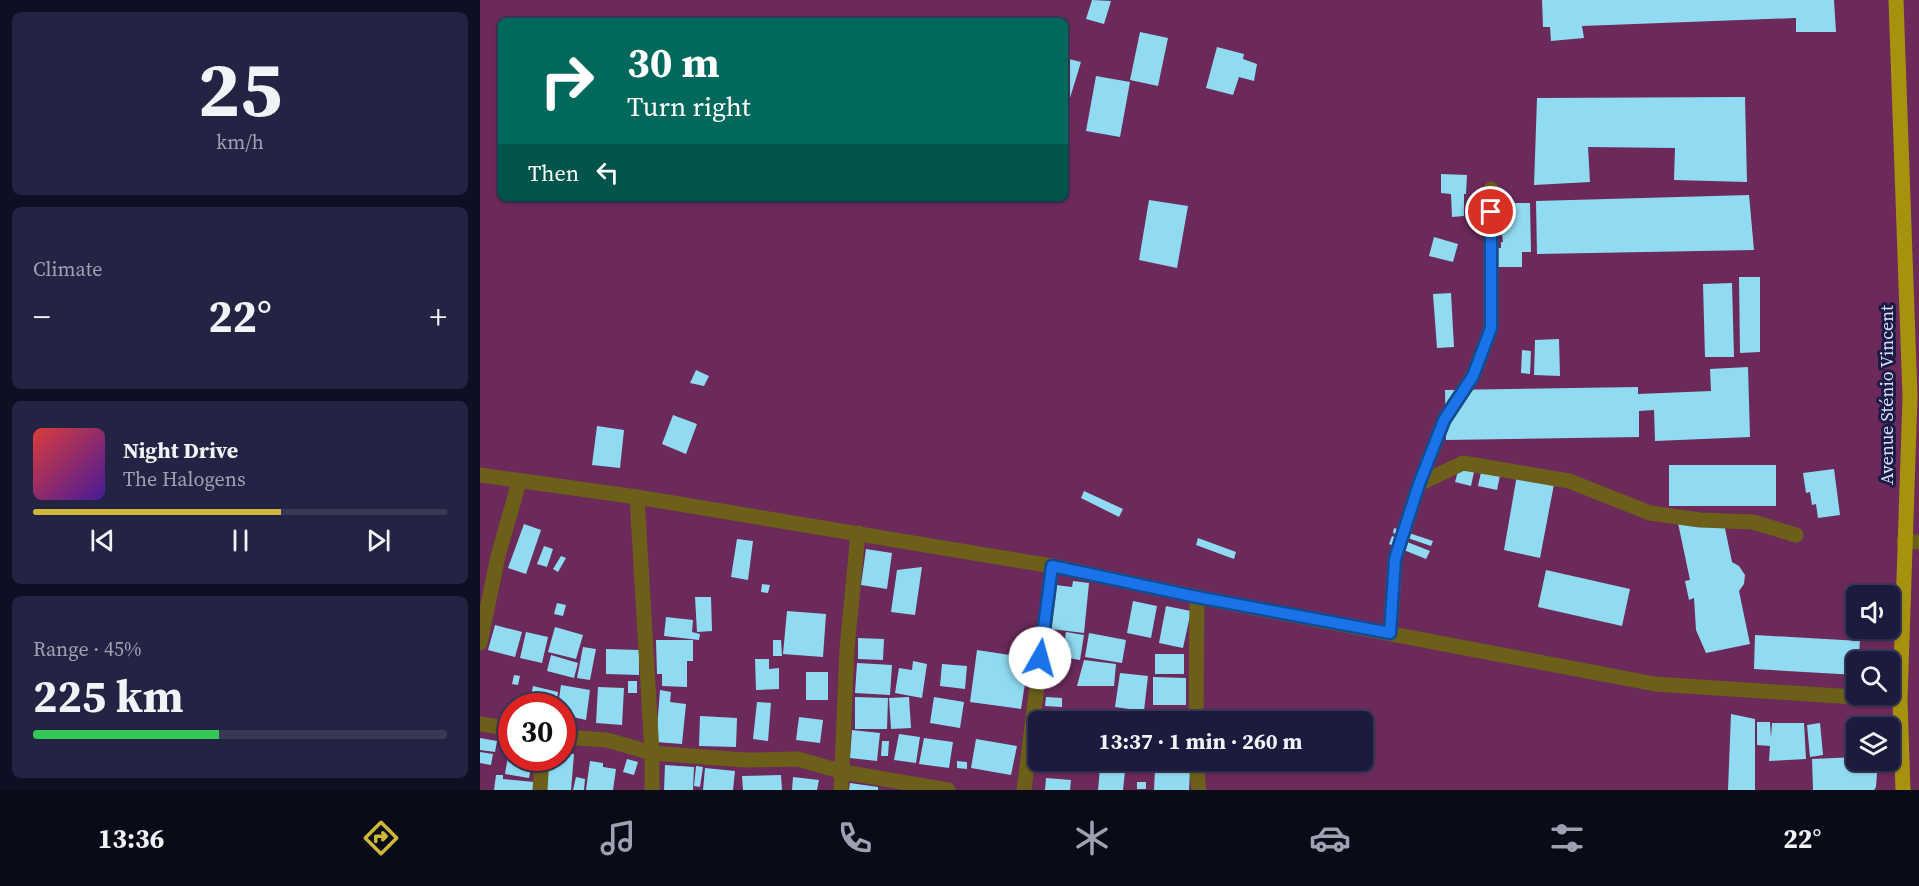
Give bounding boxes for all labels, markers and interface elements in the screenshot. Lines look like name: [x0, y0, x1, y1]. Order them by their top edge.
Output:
text: 30 m: [627, 33, 720, 91]
text: 25: [198, 35, 282, 142]
icon: right: [528, 42, 606, 120]
text: Turn right: [627, 88, 751, 125]
text: km/h: [216, 128, 264, 156]
icon: left: [591, 156, 624, 189]
text: Then: [528, 158, 579, 188]
pin: [1465, 186, 1516, 237]
icon: arrive: [1474, 195, 1507, 228]
text: Climate: [33, 255, 102, 283]
text: 22°: [208, 285, 272, 347]
text: −: [33, 294, 51, 339]
text: +: [429, 294, 447, 339]
street label: Avenue Sténio Vincent: [1874, 305, 1899, 485]
text: Night Drive: [123, 435, 238, 465]
text: The Halogens: [123, 465, 246, 493]
icon: previous: [86, 524, 119, 557]
icon: pause: [224, 524, 257, 557]
icon: next: [362, 524, 395, 557]
map controls: [1846, 585, 1900, 771]
button: sound: [1846, 585, 1900, 639]
position arrow: [1008, 626, 1072, 690]
text: Range · 45%: [33, 635, 142, 663]
button: search: [1846, 651, 1900, 705]
text: 225 km: [33, 665, 184, 727]
speed limit sign: 30: [498, 693, 576, 771]
button: layers: [1846, 717, 1900, 771]
text: 13:37 · 1 min · 260 m: [1099, 726, 1302, 756]
icon: directions: [360, 817, 402, 859]
icon: music: [597, 817, 639, 859]
icon: phone: [834, 817, 876, 859]
icon: climate: [1071, 817, 1113, 859]
icon: car: [1309, 817, 1351, 859]
icon: filters: [1546, 817, 1588, 859]
text: 13:36: [98, 820, 164, 857]
text: 22°: [1783, 820, 1821, 857]

